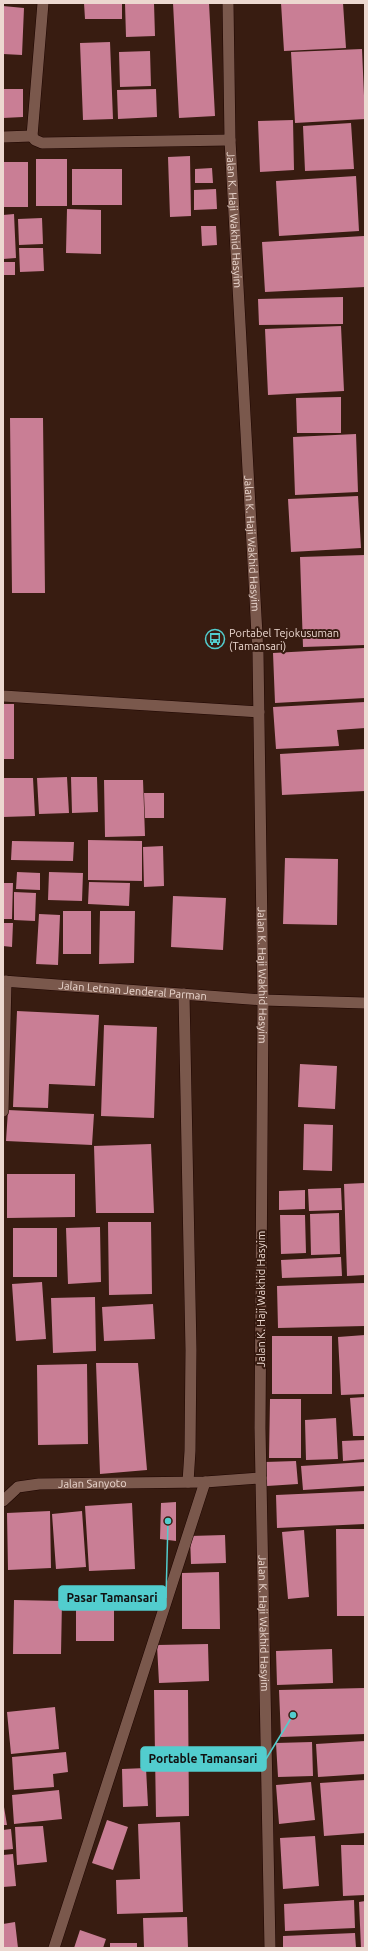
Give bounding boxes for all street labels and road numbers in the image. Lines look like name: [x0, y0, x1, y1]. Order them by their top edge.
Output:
street label: Jalan K. Haji Wakhid Hasyim: [225, 151, 244, 288]
street label: Jalan K. Haji Wakhid Hasyim: [242, 475, 262, 612]
street label: Jalan K. Haji Wakhid Hasyim: [256, 907, 269, 1044]
street label: Jalan Letnan Jenderal Parman: [58, 979, 207, 1002]
street label: Jalan K. Haji Wakhid Hasyim: [255, 1231, 267, 1367]
street label: Jalan Sanyoto: [58, 1477, 127, 1490]
street label: Jalan K. Haji Wakhid Hasyim: [256, 1555, 271, 1692]

